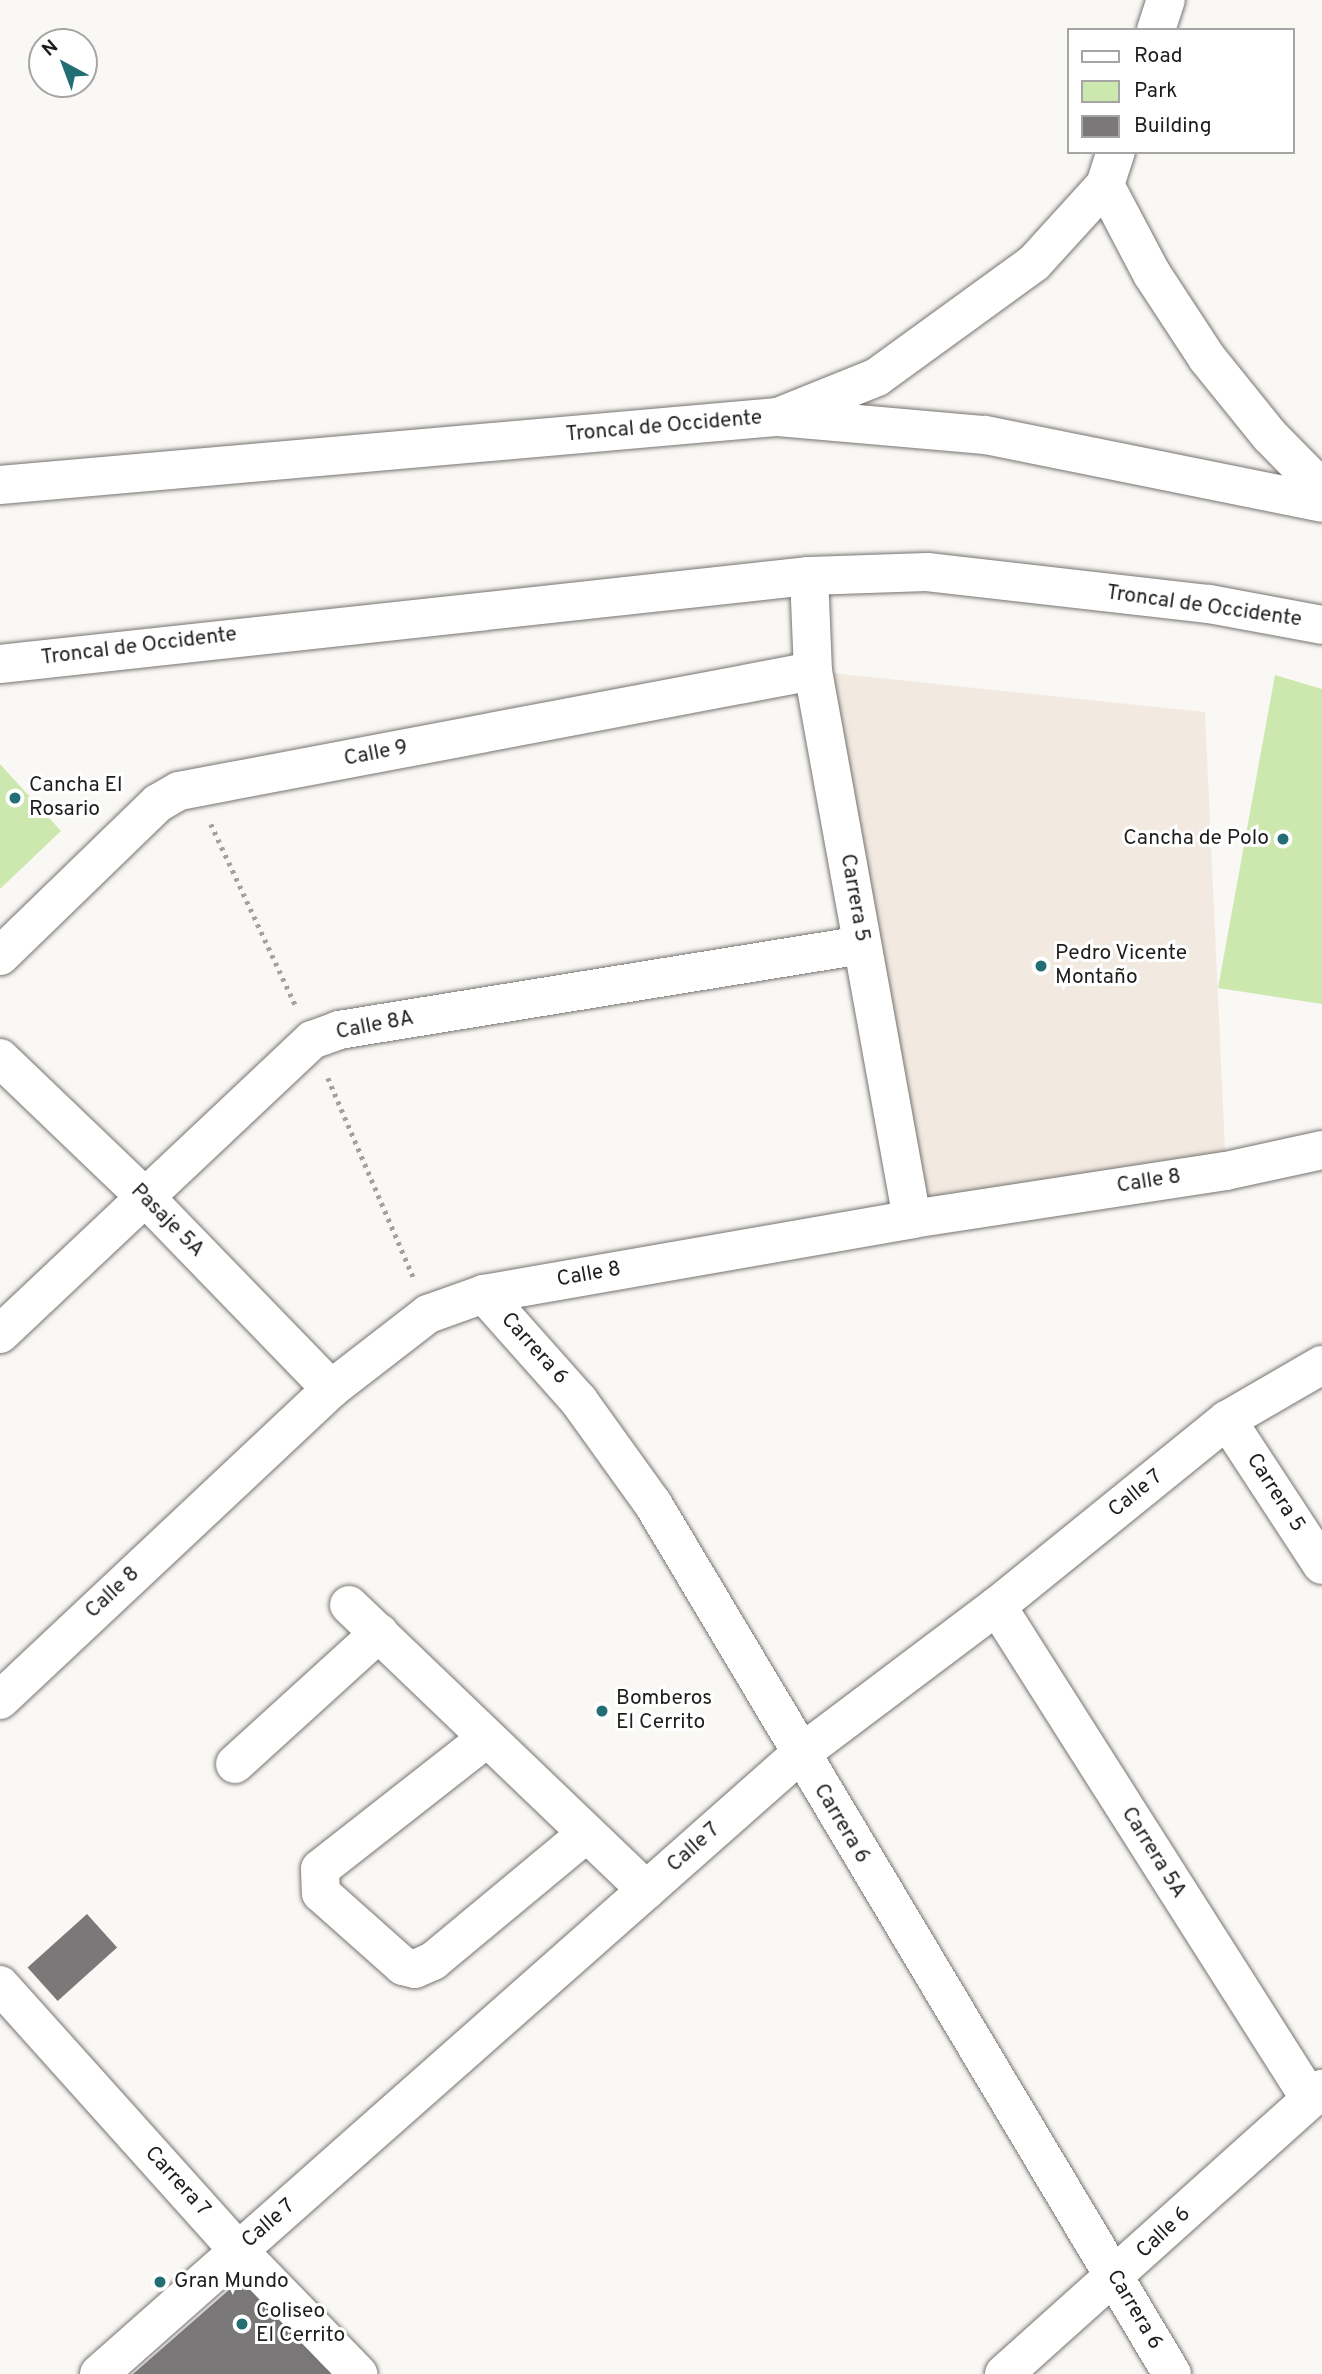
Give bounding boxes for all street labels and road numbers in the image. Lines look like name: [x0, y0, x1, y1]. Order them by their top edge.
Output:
street label: Troncal de Occidente: [565, 406, 763, 448]
street label: Troncal de Occidente: [1105, 581, 1303, 633]
street label: Troncal de Occidente: [40, 622, 238, 672]
street label: Calle 9: [342, 735, 410, 773]
street label: Carrera 5: [834, 852, 874, 944]
street label: Calle 8A: [334, 1006, 416, 1046]
street label: Calle 8: [1115, 1164, 1183, 1200]
street label: Pasaje 5A: [125, 1179, 209, 1263]
street label: Calle 8: [555, 1257, 623, 1293]
street label: Carrera 6: [495, 1308, 573, 1390]
street label: Carrera 5: [1240, 1449, 1310, 1537]
street label: Calle 7: [1104, 1464, 1168, 1524]
street label: Calle 8: [81, 1562, 145, 1624]
street label: Carrera 6: [807, 1780, 875, 1868]
street label: Carrera 5A: [1115, 1803, 1191, 1903]
street label: Calle 7: [662, 1818, 726, 1878]
street label: Carrera 7: [139, 2141, 215, 2223]
street label: Calle 7: [237, 2194, 301, 2254]
street label: Calle 6: [1132, 2202, 1196, 2264]
street label: Carrera 6: [1100, 2266, 1168, 2354]

